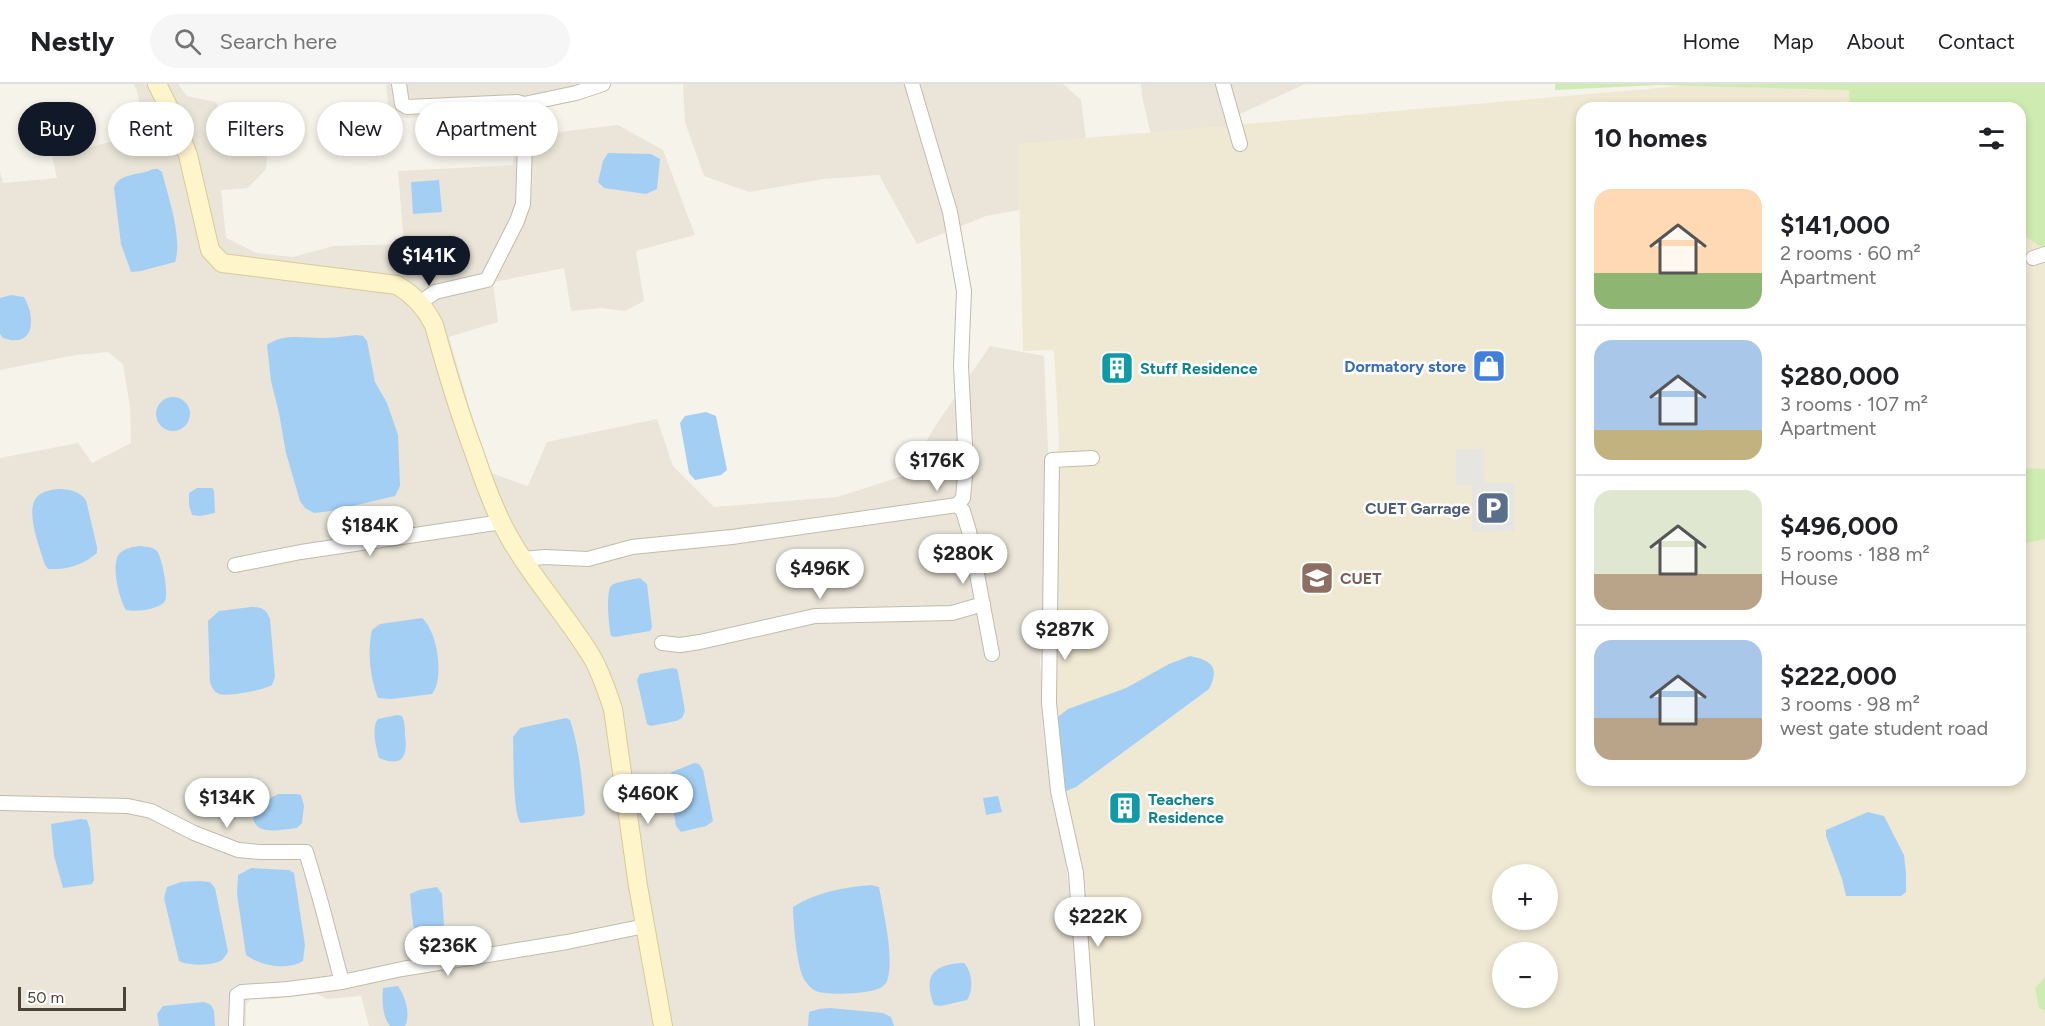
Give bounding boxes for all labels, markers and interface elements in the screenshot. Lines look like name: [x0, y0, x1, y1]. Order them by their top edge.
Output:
search box: [150, 14, 570, 68]
text: Nestly: [30, 24, 114, 58]
icon: search: [171, 25, 204, 58]
text: Search here: [219, 28, 337, 55]
text: Home: [1683, 29, 1740, 54]
text: Map: [1773, 29, 1814, 54]
text: About: [1847, 29, 1905, 54]
text: Contact: [1938, 29, 2015, 54]
chip: Buy: [18, 102, 96, 156]
chip: Rent: [108, 102, 194, 156]
chip: Filters: [206, 102, 305, 156]
chip: New: [317, 102, 403, 156]
chip: Apartment: [415, 102, 558, 156]
text: 10 homes: [1594, 122, 1707, 154]
icon: filters: [1975, 122, 2008, 155]
text: $141,000: [1780, 209, 1890, 241]
icon: home: [1642, 213, 1714, 285]
pin: $141K: [387, 236, 471, 287]
text: 2 rooms · 60 m²: [1780, 241, 1921, 265]
text: $141K: [402, 243, 456, 267]
text: Apartment: [1780, 265, 1877, 289]
shop icon: Dormatory store: [1471, 348, 1507, 384]
building icon: Stuff Residence: [1099, 350, 1135, 386]
place label: Dormatory store: [1344, 357, 1466, 376]
place label: Stuff Residence: [1140, 359, 1258, 378]
text: $280,000: [1780, 360, 1899, 392]
icon: home: [1642, 364, 1714, 436]
text: 3 rooms · 107 m²: [1780, 392, 1928, 416]
text: Apartment: [1780, 416, 1877, 440]
pin: $176K: [895, 441, 979, 492]
text: $176K: [909, 448, 965, 472]
parking icon: CUET Garrage: [1475, 490, 1511, 526]
place label: CUET Garrage: [1365, 499, 1470, 518]
pin: $184K: [328, 506, 412, 557]
text: $496,000: [1780, 510, 1898, 542]
text: $184K: [341, 513, 399, 537]
icon: home: [1642, 514, 1714, 586]
pin: $280K: [921, 534, 1005, 585]
text: $280K: [932, 541, 994, 565]
text: 5 rooms · 188 m²: [1780, 542, 1930, 566]
pin: $496K: [778, 549, 862, 600]
text: $496K: [790, 556, 850, 580]
school or university icon: CUET: [1299, 560, 1335, 596]
text: House: [1780, 566, 1838, 590]
place label: CUET: [1340, 569, 1382, 588]
pin: $287K: [1023, 610, 1107, 661]
text: $287K: [1035, 617, 1095, 641]
text: $222,000: [1780, 660, 1897, 692]
icon: home: [1642, 664, 1714, 736]
text: 3 rooms · 98 m²: [1780, 692, 1920, 716]
text: west gate student road: [1780, 716, 1988, 740]
pin: $460K: [606, 774, 690, 825]
pin: $134K: [185, 778, 269, 829]
text: $460K: [617, 781, 679, 805]
text: $134K: [199, 785, 255, 809]
building icon: Teachers Residence: [1107, 790, 1143, 826]
place label: Teachers Residence: [1148, 790, 1224, 827]
map controls: [1492, 864, 1558, 1008]
button: +: [1492, 864, 1558, 930]
pin: $222K: [1056, 897, 1140, 948]
text: $222K: [1068, 904, 1128, 928]
pin: $236K: [406, 926, 490, 977]
text: $236K: [419, 933, 477, 957]
button: −: [1492, 942, 1558, 1008]
scale bar: [18, 984, 126, 1012]
text: 50 m: [27, 988, 64, 1007]

